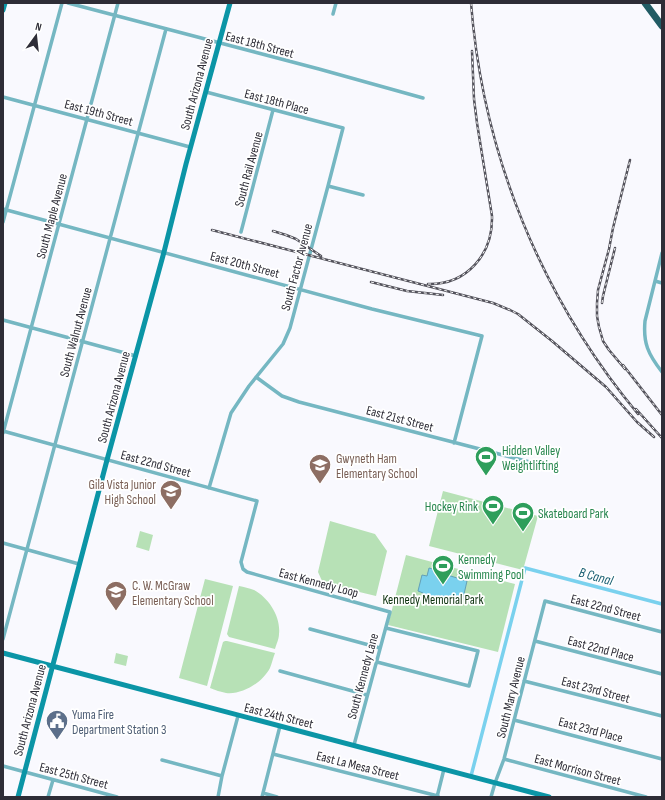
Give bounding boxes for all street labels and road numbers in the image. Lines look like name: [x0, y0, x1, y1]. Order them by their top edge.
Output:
street label: East 18th Street: [224, 28, 296, 62]
street label: South Arizona Avenue: [177, 37, 217, 132]
street label: East 18th Place: [243, 86, 311, 118]
street label: East 19th Street: [63, 96, 135, 130]
street label: South Rail Avenue: [231, 130, 267, 209]
street label: South Maple Avenue: [33, 172, 71, 261]
street label: South Factor Avenue: [278, 222, 316, 313]
street label: East 20th Street: [208, 248, 281, 282]
street label: South Walnut Avenue: [56, 286, 96, 379]
street label: South Arizona Avenue: [94, 350, 134, 445]
street label: East 21st Street: [364, 402, 435, 436]
street label: East 22nd Street: [119, 447, 193, 481]
street label: East Kennedy Loop: [277, 565, 360, 601]
street label: East 22nd Street: [569, 591, 643, 625]
street label: South Kennedy Lane: [344, 632, 382, 721]
street label: East 22nd Place: [566, 632, 636, 665]
street label: South Mary Avenue: [493, 655, 529, 740]
street label: South Arizona Avenue: [10, 663, 50, 758]
street label: East 23rd Street: [560, 673, 632, 707]
street label: East 24th Street: [243, 700, 315, 732]
street label: East 23rd Place: [557, 714, 625, 746]
street label: East La Mesa Street: [315, 748, 401, 784]
street label: East Morrison Street: [533, 751, 623, 789]
street label: East 25th Street: [38, 759, 110, 793]

